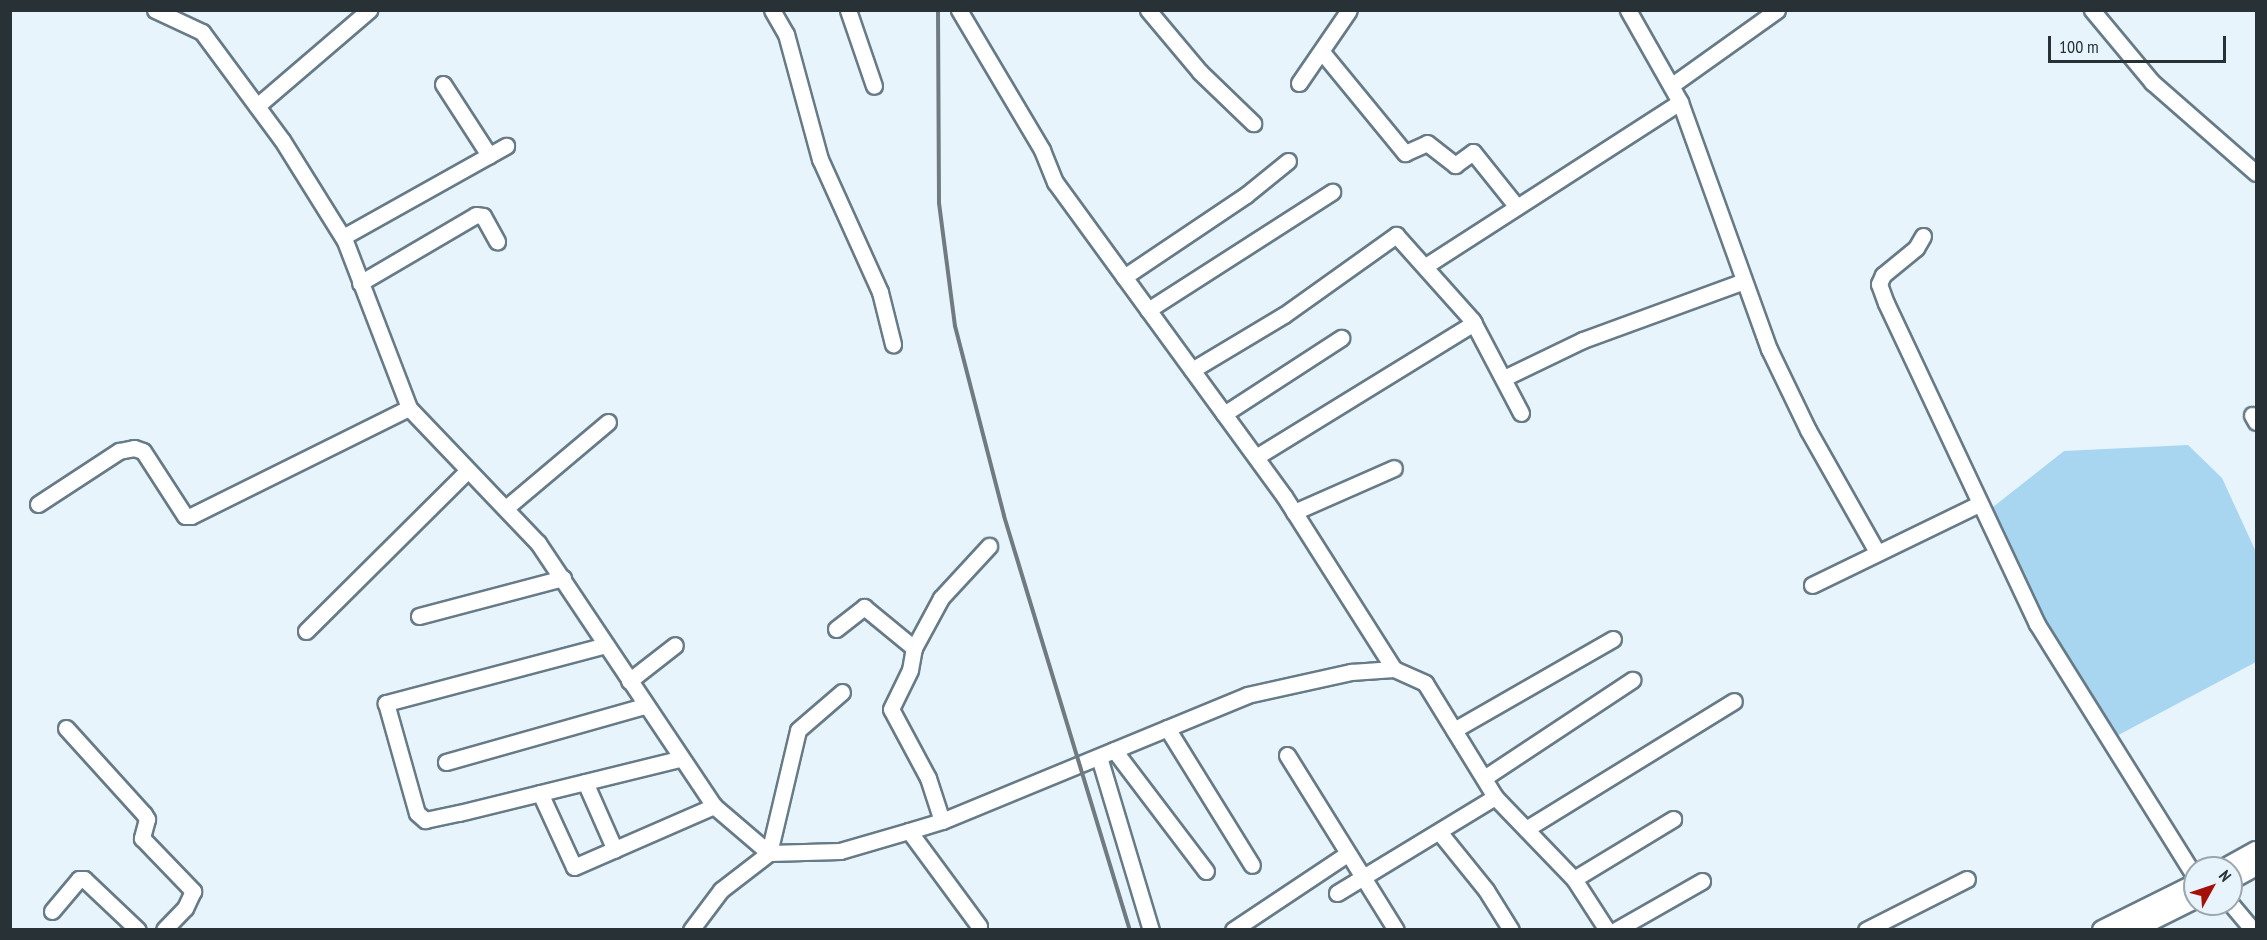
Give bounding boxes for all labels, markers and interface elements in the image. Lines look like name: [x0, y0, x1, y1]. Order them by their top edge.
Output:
scale bar: [2051, 24, 2230, 62]
text: 100 m: [2059, 35, 2099, 58]
north arrow: [2183, 856, 2243, 916]
text: N: [2215, 866, 2236, 885]

